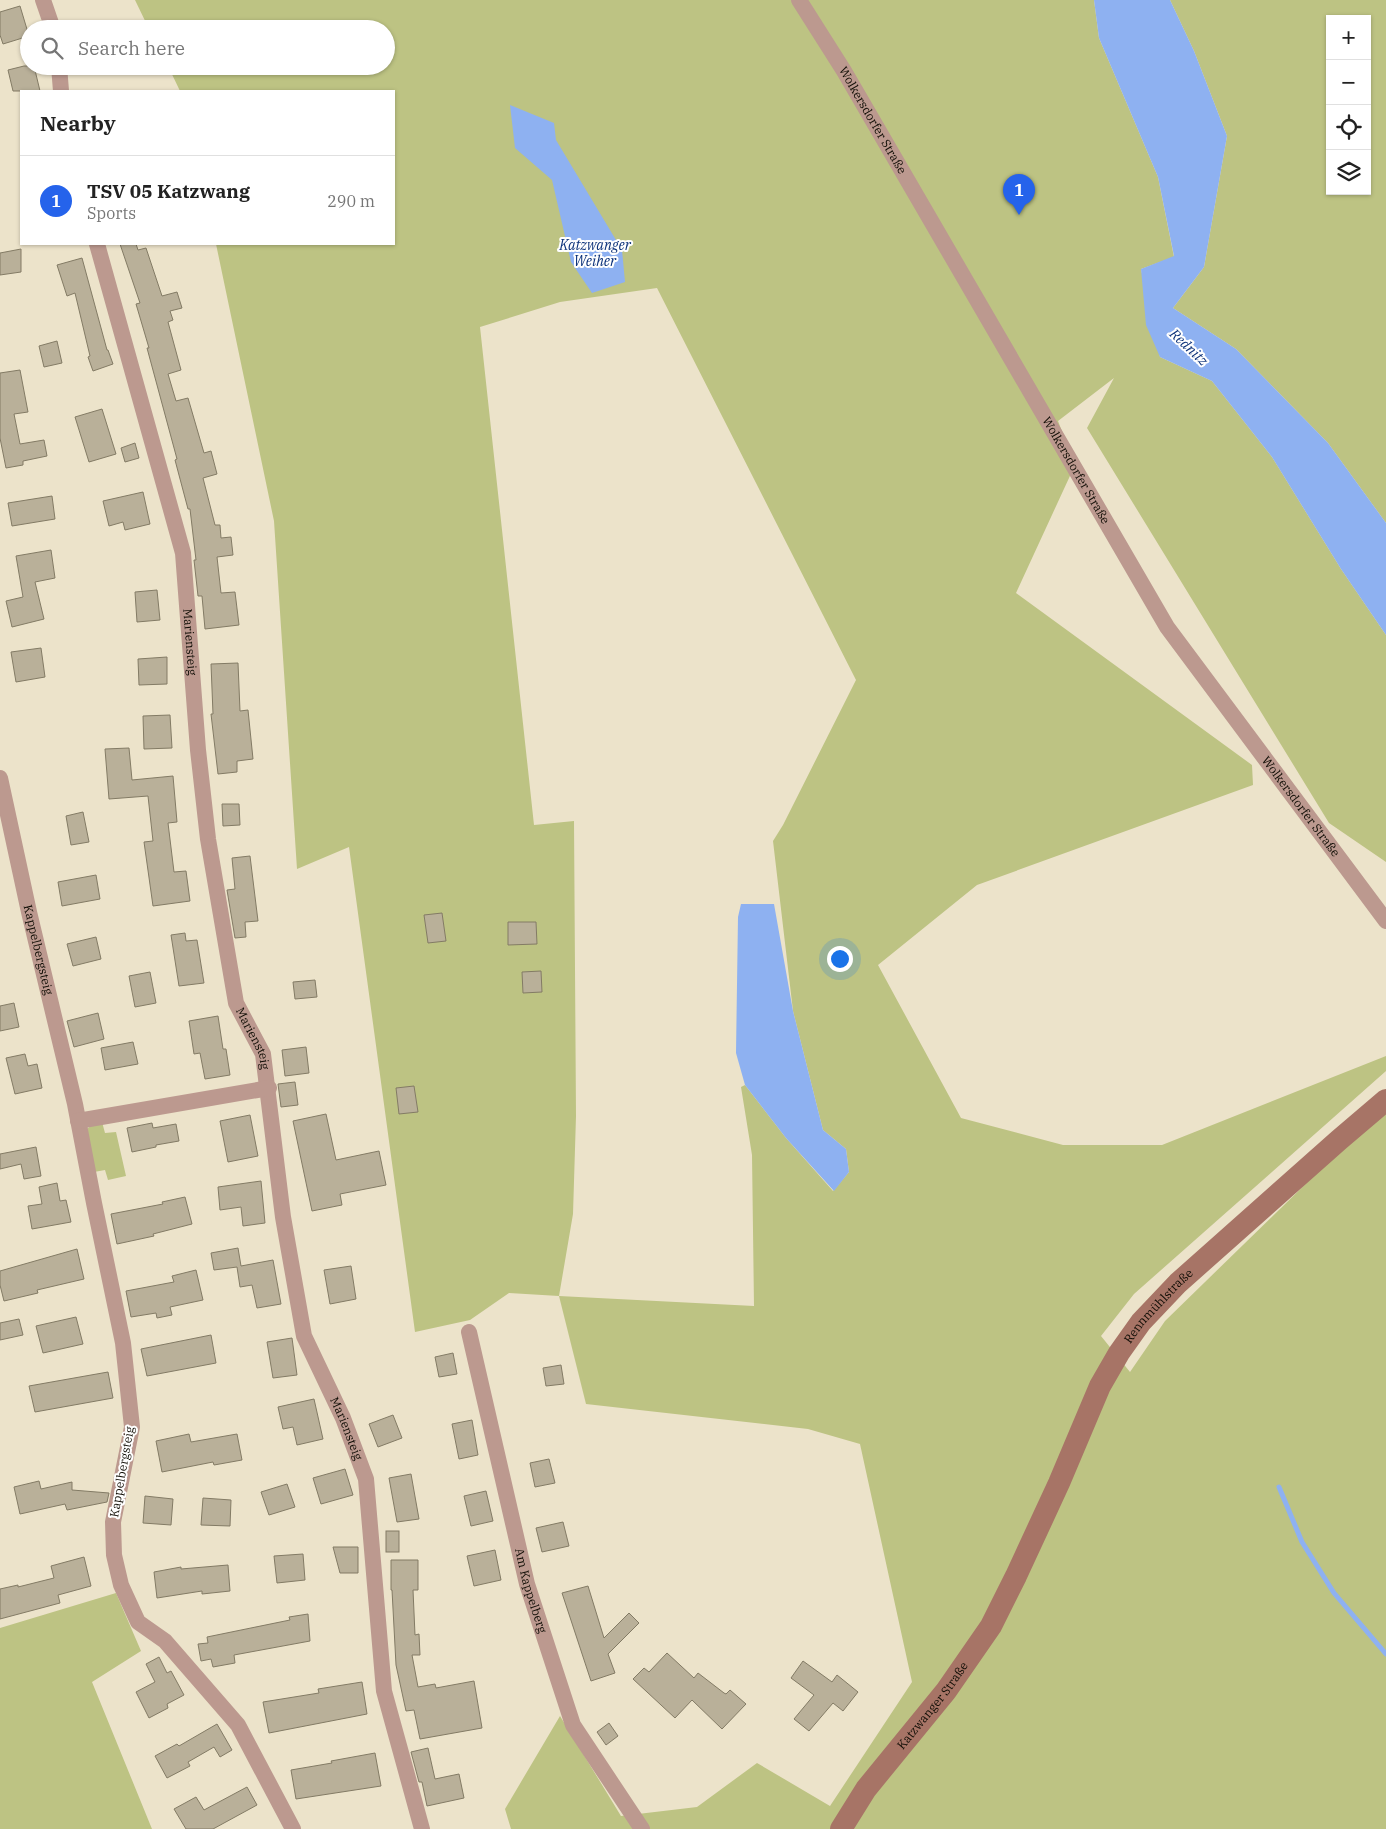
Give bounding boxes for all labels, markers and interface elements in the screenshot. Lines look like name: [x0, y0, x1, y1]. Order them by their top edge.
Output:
map controls: [1326, 15, 1371, 195]
button: +: [1326, 15, 1371, 60]
search box: [20, 20, 395, 75]
icon: search: [38, 34, 66, 62]
text: Search here: [78, 36, 185, 60]
button: −: [1326, 60, 1371, 105]
street label: Wolkersdorfer Straße: [836, 64, 910, 176]
button: locate: [1326, 105, 1371, 150]
text: Nearby: [40, 109, 116, 137]
button: layers: [1326, 150, 1371, 195]
pin: 1: [1003, 174, 1035, 215]
text: TSV 05 Katzwang: [87, 179, 250, 203]
text: 1: [51, 191, 61, 211]
text: 290 m: [327, 191, 375, 211]
text: Sports: [87, 203, 136, 223]
water label: Katzwanger Weiher: [558, 236, 632, 270]
water label: Rednitz: [1165, 324, 1212, 370]
street label: Wolkersdorfer Straße: [1039, 414, 1113, 526]
street label: Mariensteig: [180, 608, 200, 676]
street label: Wolkersdorfer Straße: [1259, 753, 1343, 859]
street label: Kappelbergsteig: [21, 903, 57, 997]
your location: [827, 946, 853, 972]
street label: Mariensteig: [233, 1005, 273, 1071]
street label: Rennmühlstraße: [1120, 1265, 1196, 1346]
street label: Mariensteig: [327, 1394, 366, 1463]
street label: Kappelbergsteig: [106, 1425, 137, 1519]
street label: Am Kappelberg: [512, 1547, 551, 1635]
street label: Katzwanger Straße: [894, 1659, 971, 1752]

